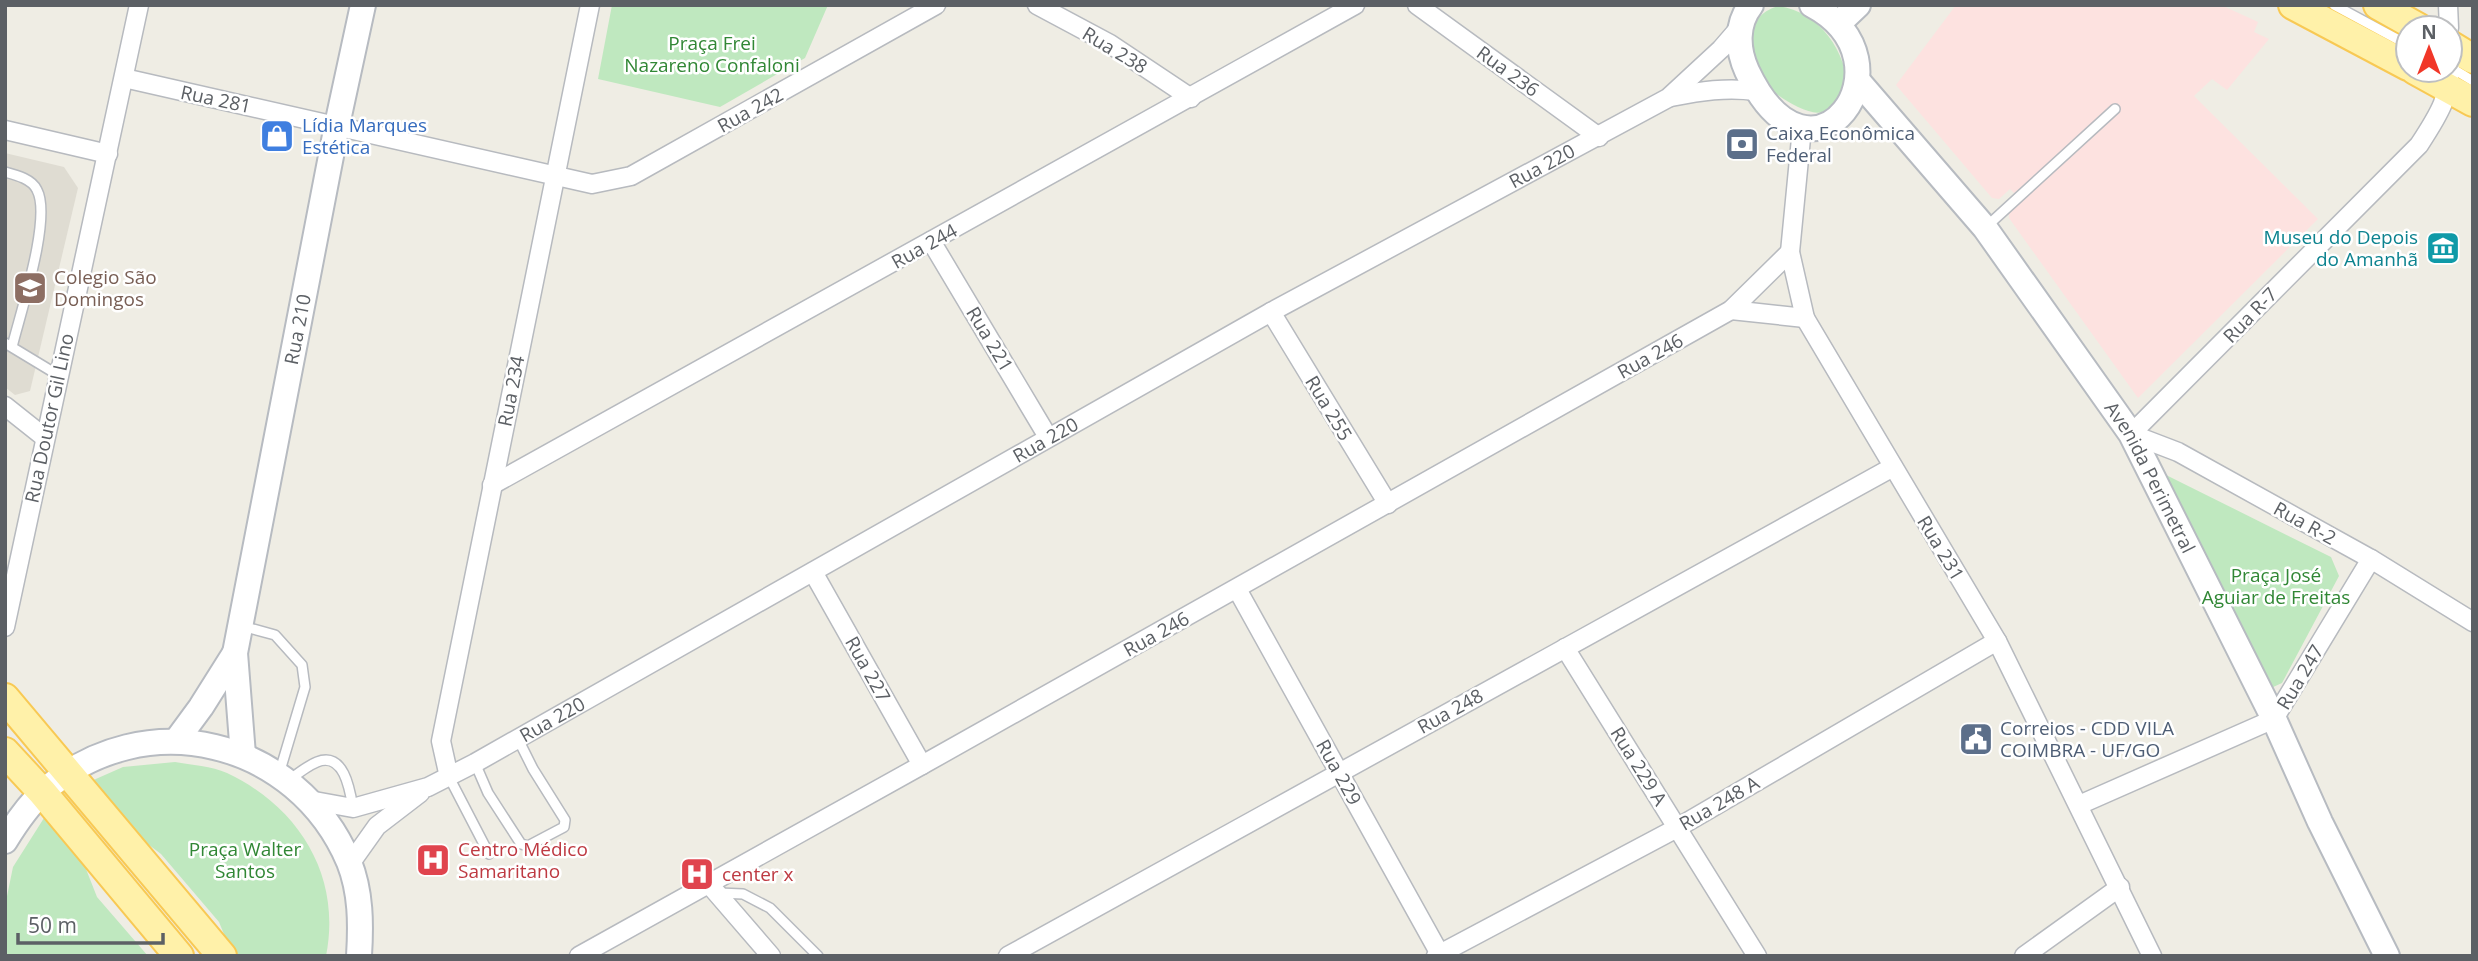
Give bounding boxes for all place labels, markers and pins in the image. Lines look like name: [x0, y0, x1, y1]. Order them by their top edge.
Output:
place label: Lídia Marques Estética: [302, 112, 427, 160]
shop icon: Lídia Marques Estética: [258, 117, 296, 155]
place label: Caixa Econômica Federal: [1766, 120, 1915, 168]
bank icon: Caixa Econômica Federal: [1723, 125, 1761, 163]
place label: Museu do Depois do Amanhã: [2264, 224, 2418, 272]
museum icon: Museu do Depois do Amanhã: [2424, 229, 2462, 267]
place label: Colegio São Domingos: [54, 264, 157, 312]
school or university icon: Colegio São Domingos: [11, 269, 49, 307]
place label: Correios - CDD VILA COIMBRA - UF/GO: [2000, 715, 2174, 763]
public building icon: Correios - CDD VILA COIMBRA - UF/GO: [1957, 720, 1995, 758]
place label: Centro Médico Samaritano: [458, 836, 588, 884]
hospital icon: Centro Médico Samaritano: [414, 841, 452, 879]
hospital icon: center x: [678, 855, 716, 893]
place label: center x: [722, 861, 794, 887]

